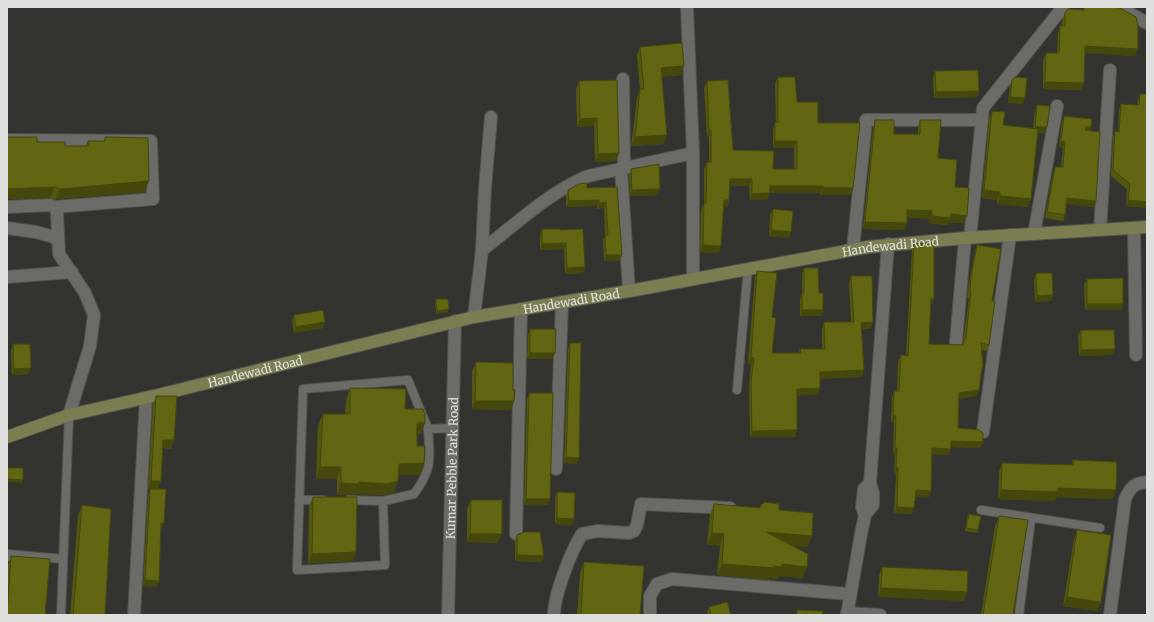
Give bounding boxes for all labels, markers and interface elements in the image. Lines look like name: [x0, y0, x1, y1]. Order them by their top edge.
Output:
street label: Handewadi Road: [841, 233, 939, 259]
street label: Handewadi Road: [522, 285, 620, 316]
street label: Handewadi Road: [206, 352, 304, 390]
street label: Kumar Pebble Park Road: [442, 397, 461, 539]

